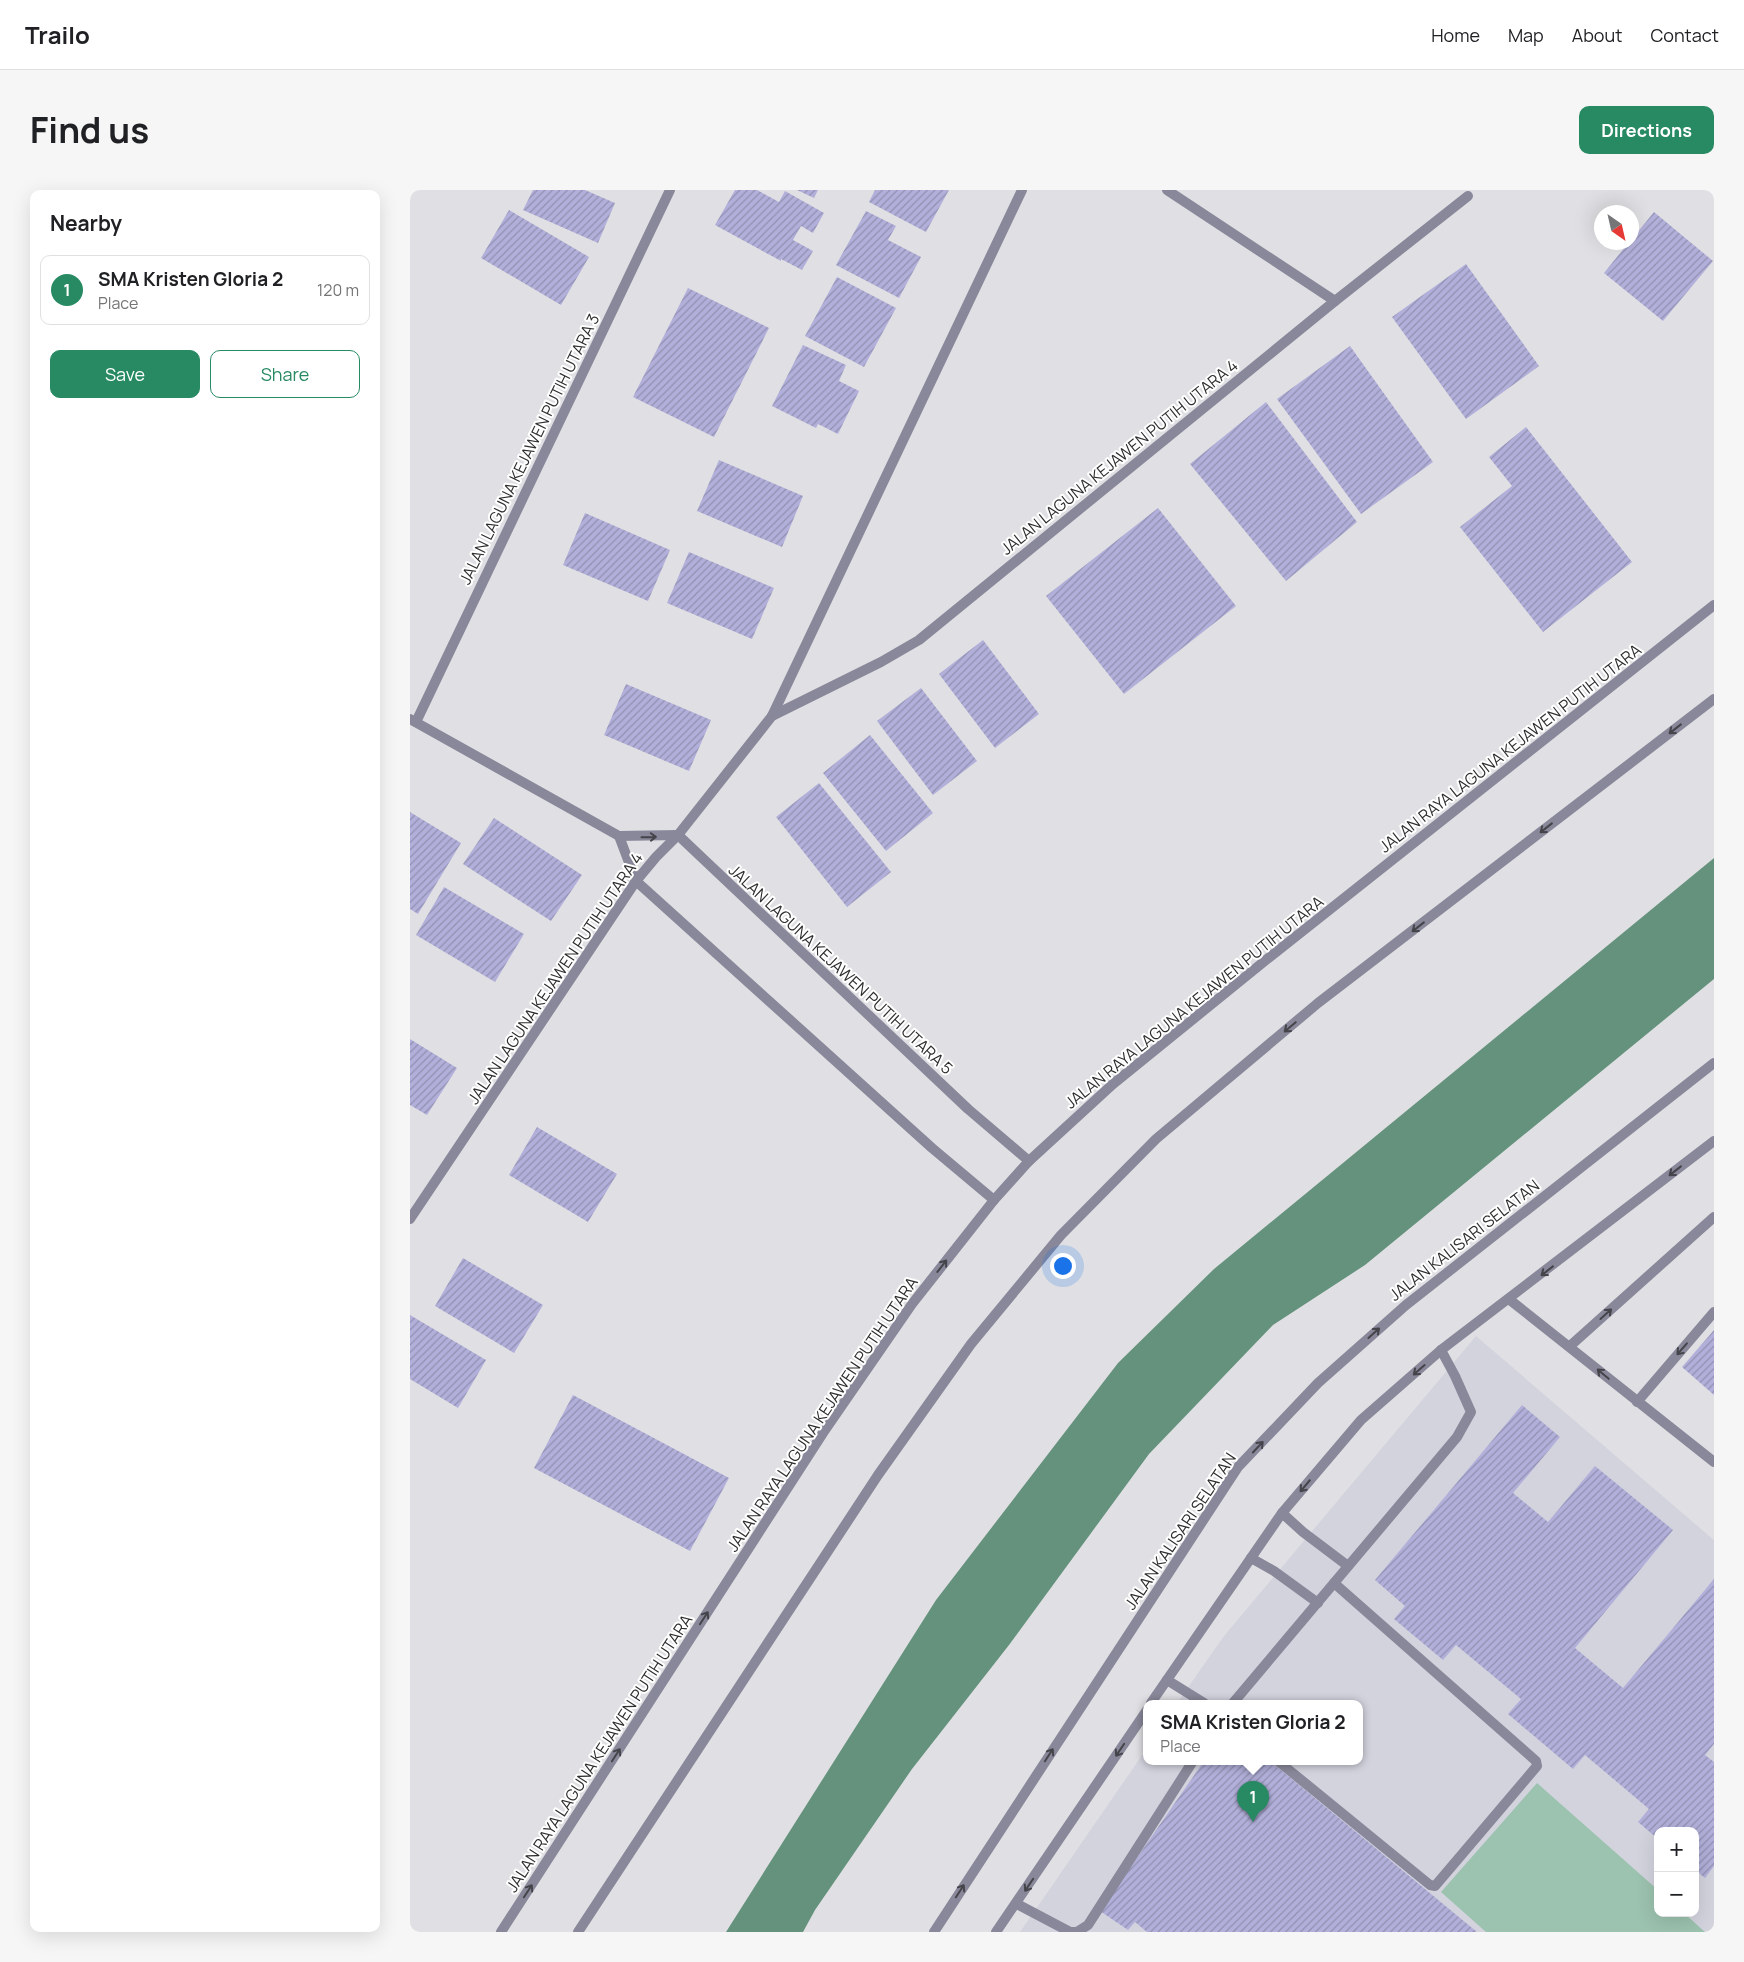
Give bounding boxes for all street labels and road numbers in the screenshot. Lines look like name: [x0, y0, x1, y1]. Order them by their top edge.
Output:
street label: JALAN LAGUNA KEJAWEN PUTIH UTARA 3: [454, 310, 604, 588]
street label: JALAN LAGUNA KEJAWEN PUTIH UTARA 4: [996, 354, 1242, 560]
street label: JALAN RAYA LAGUNA KEJAWEN PUTIH UTARA: [1374, 639, 1646, 857]
street label: JALAN LAGUNA KEJAWEN PUTIH UTARA 4: [462, 848, 648, 1108]
street label: JALAN LAGUNA KEJAWEN PUTIH UTARA 5: [724, 859, 958, 1079]
street label: JALAN RAYA LAGUNA KEJAWEN PUTIH UTARA: [1060, 891, 1328, 1113]
street label: JALAN KALISARI SELATAN: [1384, 1174, 1544, 1306]
street label: JALAN RAYA LAGUNA KEJAWEN PUTIH UTARA: [721, 1272, 923, 1556]
street label: JALAN KALISARI SELATAN: [1119, 1448, 1241, 1614]
street label: JALAN RAYA LAGUNA KEJAWEN PUTIH UTARA: [501, 1610, 697, 1896]

